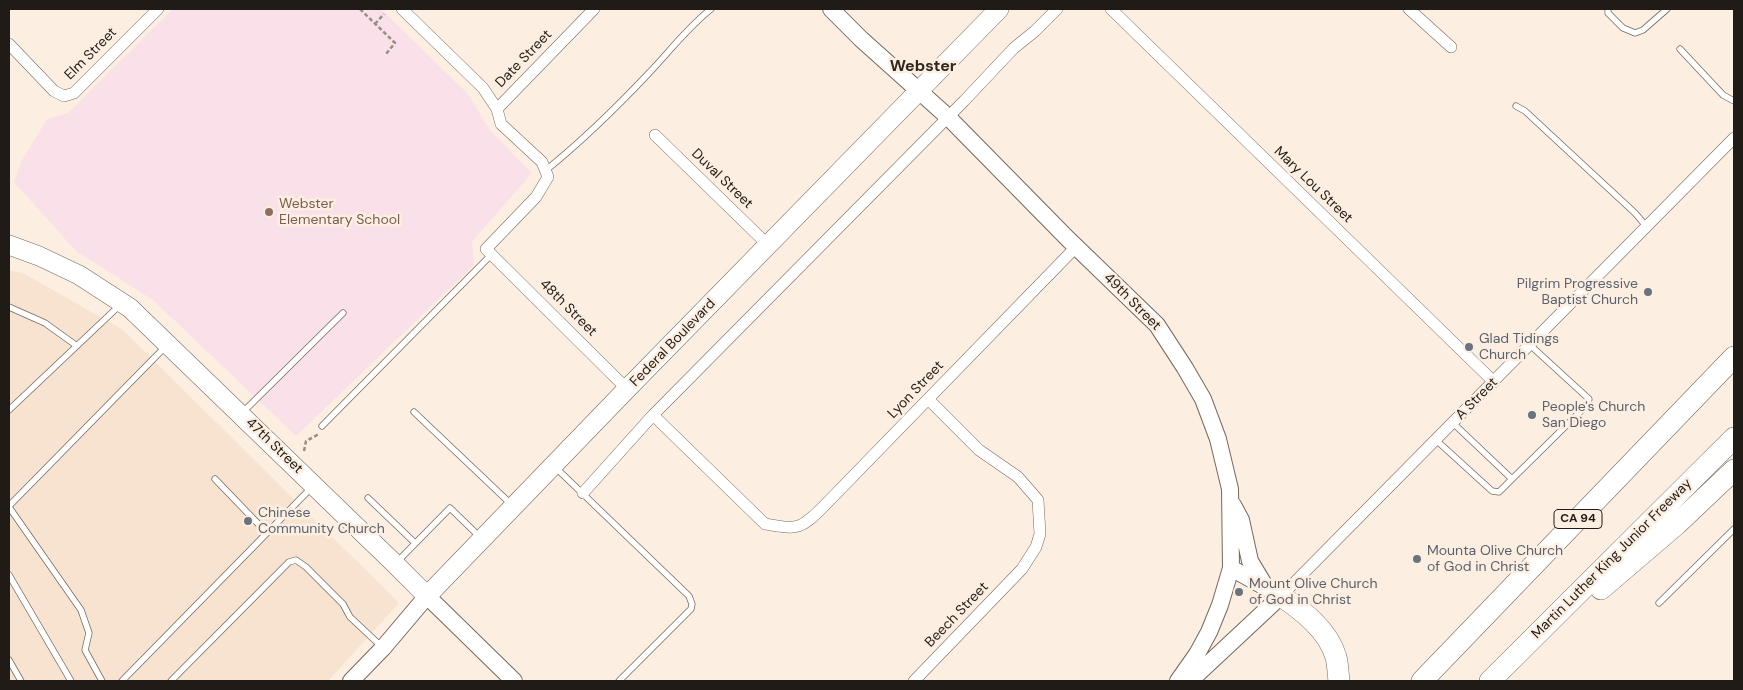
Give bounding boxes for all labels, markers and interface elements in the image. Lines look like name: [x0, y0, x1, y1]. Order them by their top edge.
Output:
street label: Elm Street: [61, 24, 121, 84]
street label: Date Street: [492, 27, 556, 91]
district label: Webster: [890, 57, 956, 77]
street label: Mary Lou Street: [1270, 143, 1356, 227]
street label: Duval Street: [688, 146, 756, 212]
place label: Webster Elementary School: [279, 196, 400, 228]
marker: Webster Elementary School: [263, 206, 275, 218]
street label: 49th Street: [1100, 270, 1164, 334]
street label: 48th Street: [536, 276, 600, 340]
place label: Pilgrim Progressive Baptist Church: [1517, 276, 1638, 308]
marker: Pilgrim Progressive Baptist Church: [1642, 286, 1654, 298]
street label: Federal Boulevard: [627, 296, 719, 390]
place label: Glad Tidings Church: [1479, 331, 1559, 364]
marker: Glad Tidings Church: [1463, 341, 1475, 353]
street label: Lyon Street: [884, 358, 948, 422]
street label: A Street: [1452, 374, 1502, 424]
place label: People's Church San Diego: [1542, 399, 1645, 432]
marker: People's Church San Diego: [1526, 409, 1538, 421]
street label: 47th Street: [242, 415, 306, 477]
street label: Martin Luther King Junior Freeway: [1529, 476, 1695, 642]
place label: Chinese Community Church: [258, 505, 385, 538]
road number: CA 94: [1554, 509, 1602, 528]
marker: Chinese Community Church: [242, 515, 254, 527]
place label: Mounta Olive Church of God in Christ: [1427, 543, 1563, 576]
marker: Mounta Olive Church of God in Christ: [1411, 553, 1423, 565]
place label: Mount Olive Church of God in Christ: [1249, 576, 1377, 608]
street label: Beech Street: [922, 579, 992, 651]
marker: Mount Olive Church of God in Christ: [1233, 586, 1245, 598]

